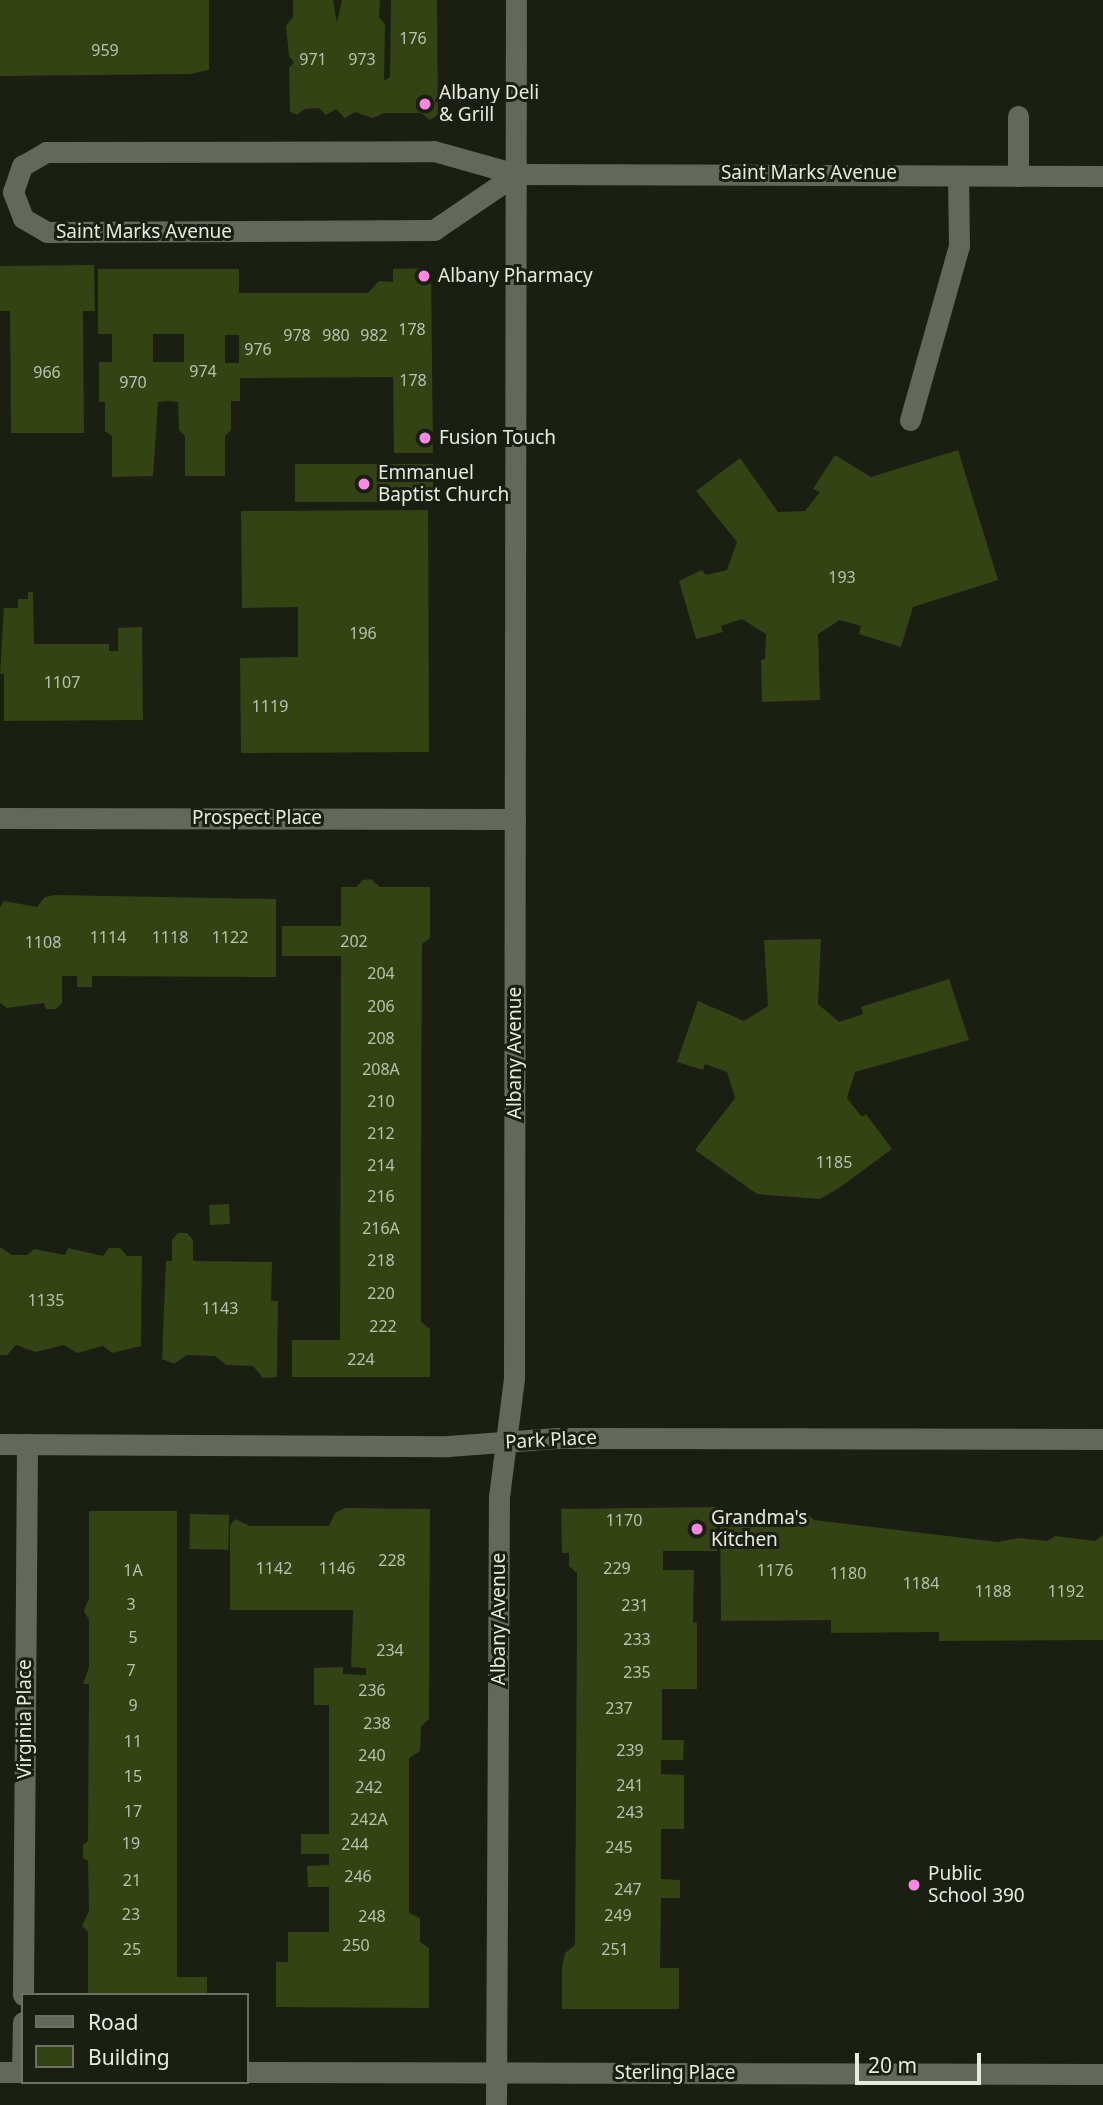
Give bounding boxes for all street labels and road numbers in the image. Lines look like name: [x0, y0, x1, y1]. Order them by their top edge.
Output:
street label: Saint Marks Avenue: [721, 162, 897, 184]
street label: Saint Marks Avenue: [56, 221, 232, 243]
street label: Prospect Place: [192, 807, 322, 829]
street label: Albany Avenue: [504, 987, 526, 1119]
street label: Park Place: [504, 1426, 598, 1454]
street label: Albany Avenue: [488, 1553, 510, 1685]
street label: Virginia Place: [14, 1659, 36, 1779]
street label: Sterling Place: [615, 2062, 735, 2084]

